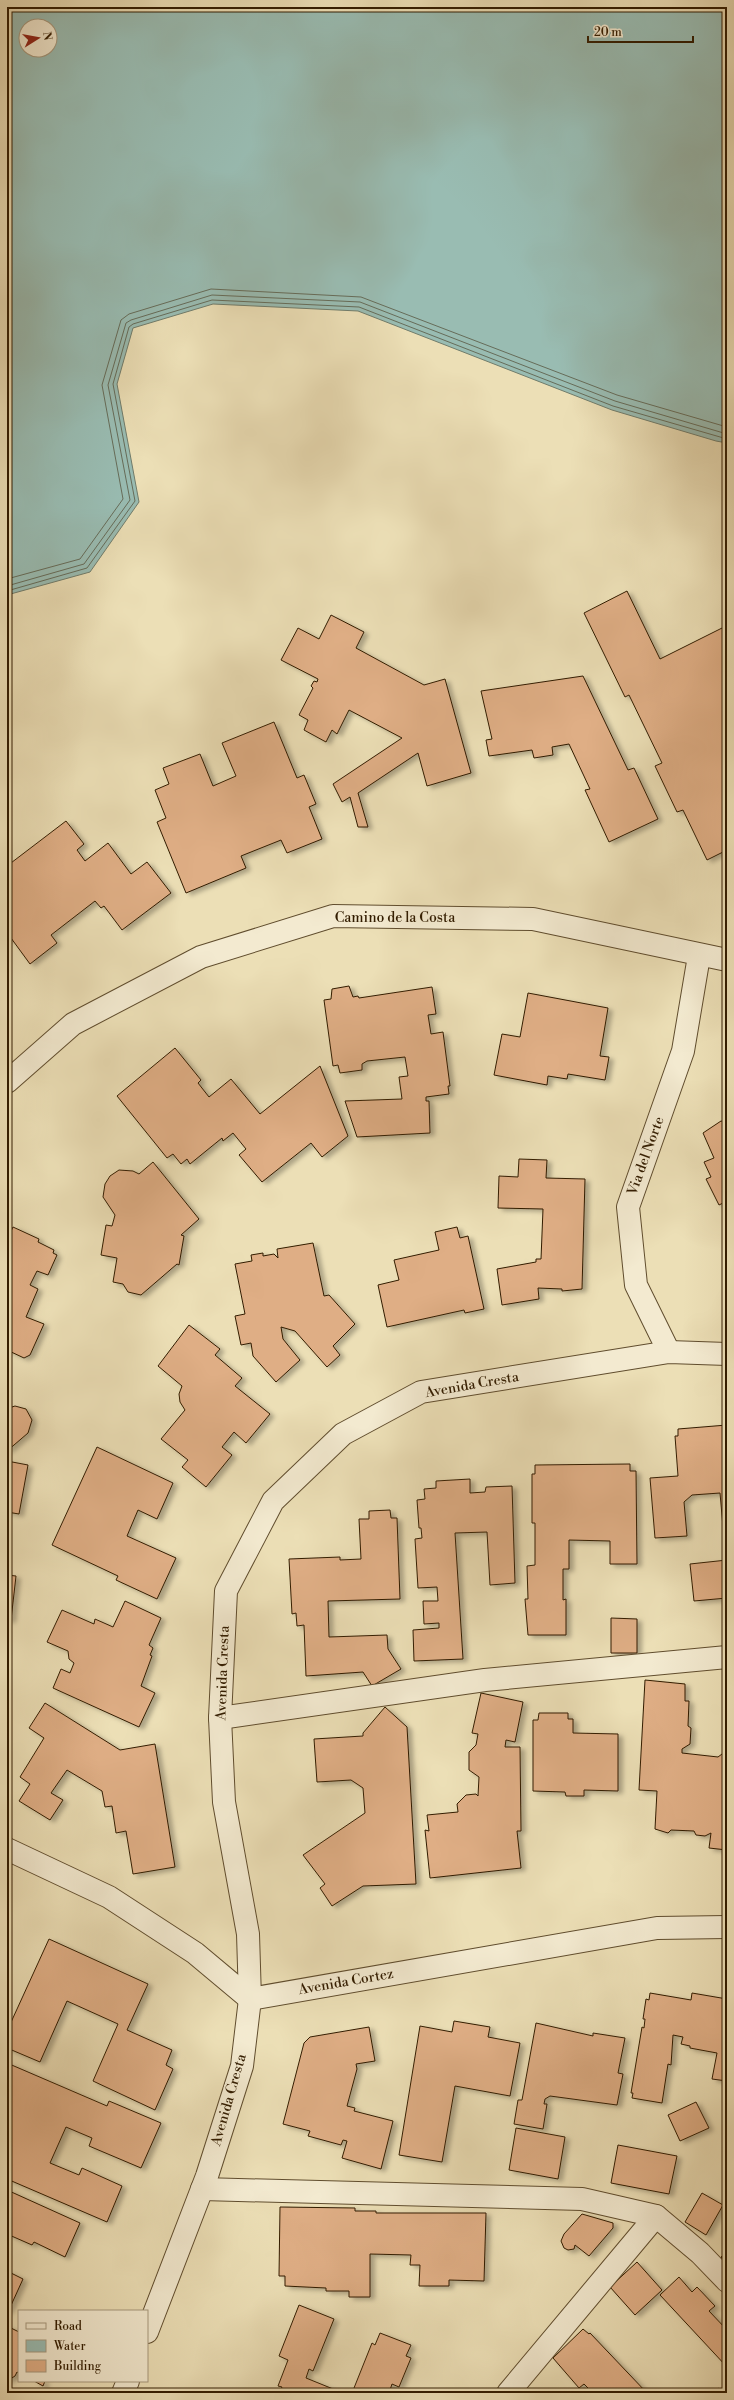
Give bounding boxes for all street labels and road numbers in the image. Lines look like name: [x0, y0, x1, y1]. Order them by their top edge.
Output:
street label: Camino de la Costa: [335, 909, 456, 927]
street label: Via del Norte: [623, 1114, 669, 1199]
street label: Avenida Cresta: [423, 1368, 521, 1402]
street label: Avenida Cresta: [212, 1624, 234, 1722]
street label: Avenida Cortez: [296, 1965, 395, 1999]
street label: Avenida Cresta: [207, 2051, 251, 2149]

